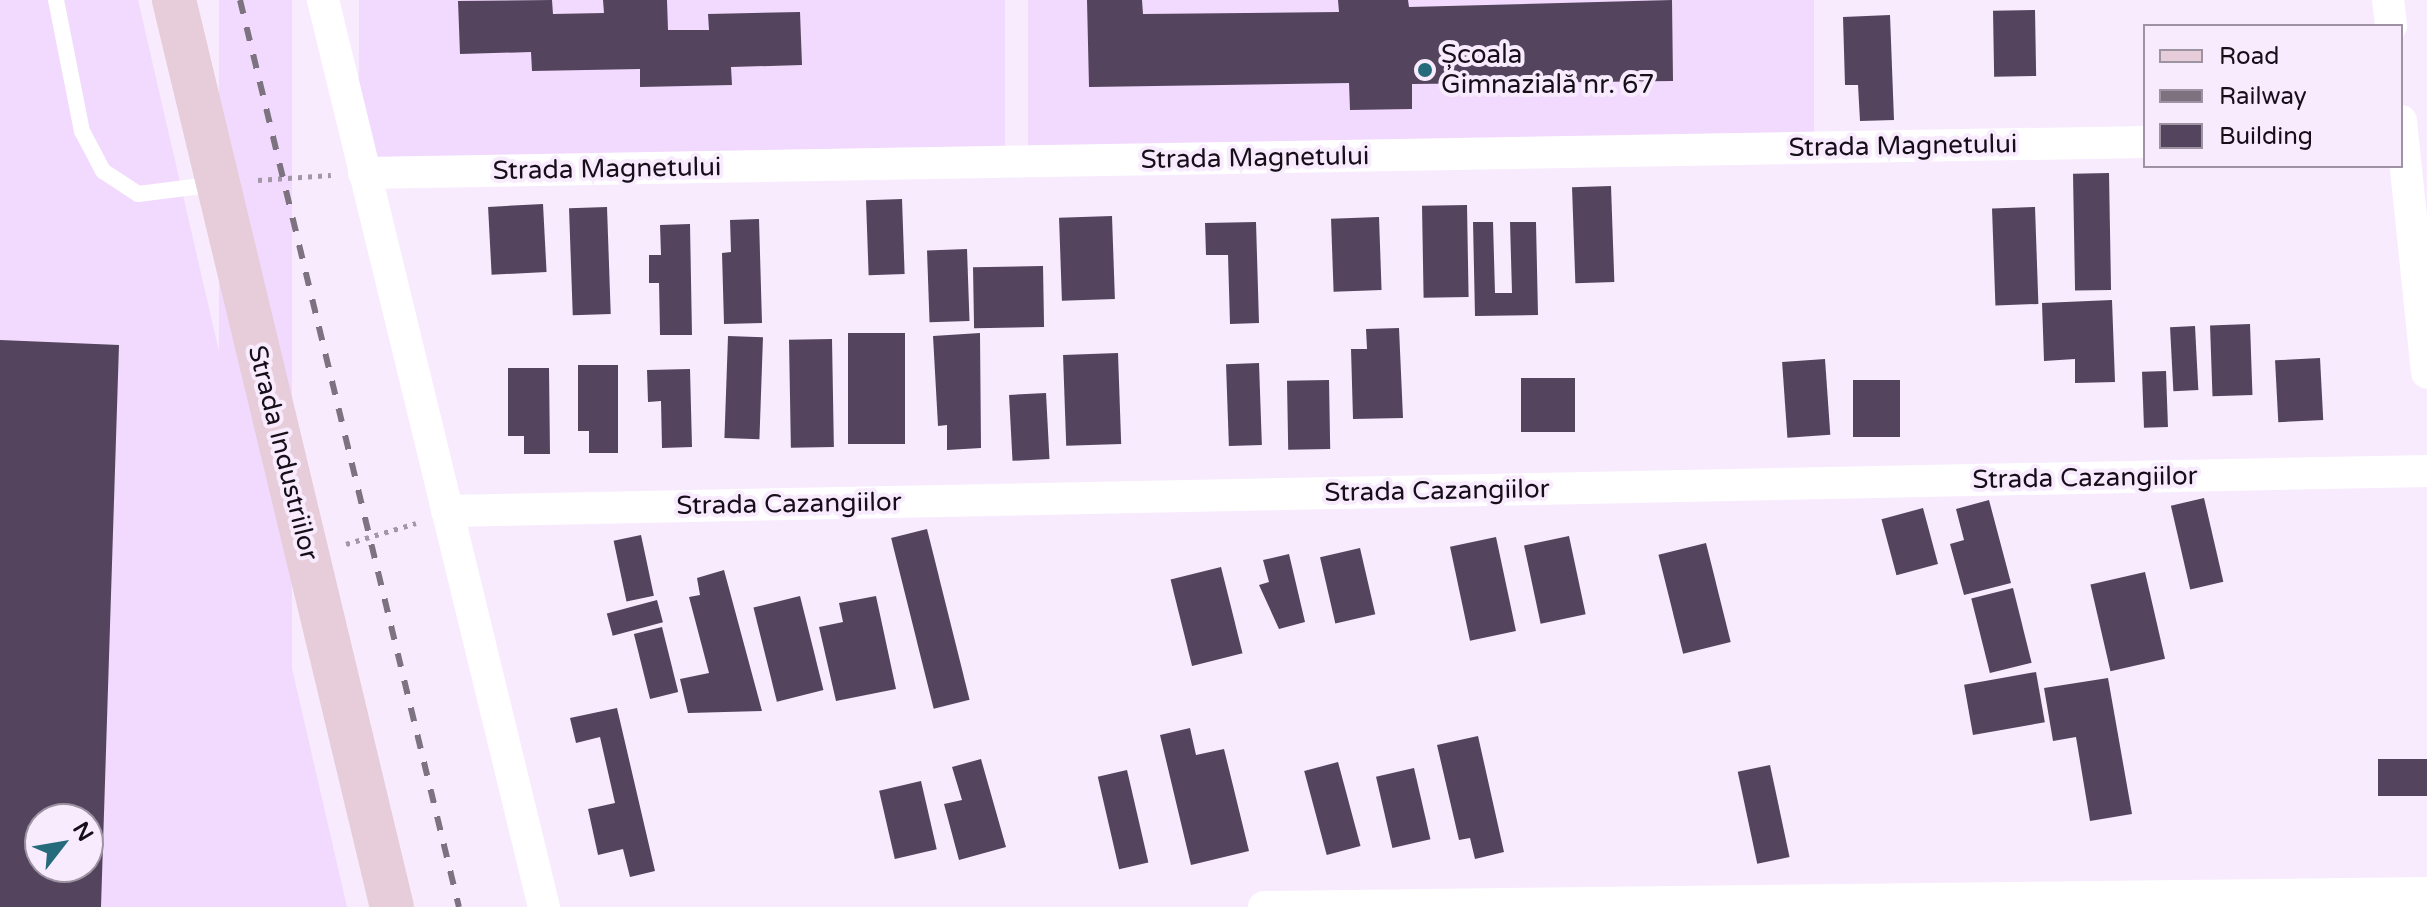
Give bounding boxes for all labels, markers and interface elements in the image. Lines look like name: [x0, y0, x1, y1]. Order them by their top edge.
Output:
legend: [2143, 24, 2403, 168]
place label: Școala Gimnazială nr. 67: [1441, 39, 1655, 100]
text: Road: [2219, 42, 2279, 71]
marker: Școala Gimnazială nr. 67: [1416, 61, 1434, 79]
text: Railway: [2219, 82, 2307, 111]
text: Building: [2219, 122, 2313, 151]
street label: Strada Magnetului: [1788, 128, 2018, 164]
street label: Strada Magnetului: [1140, 140, 1370, 176]
street label: Strada Magnetului: [492, 151, 722, 187]
street label: Strada Industriilor: [241, 342, 325, 564]
street label: Strada Cazangiilor: [1972, 460, 2198, 496]
street label: Strada Cazangiilor: [1324, 473, 1550, 509]
street label: Strada Cazangiilor: [676, 486, 902, 522]
north arrow: [24, 803, 104, 883]
text: N: [67, 817, 99, 846]

